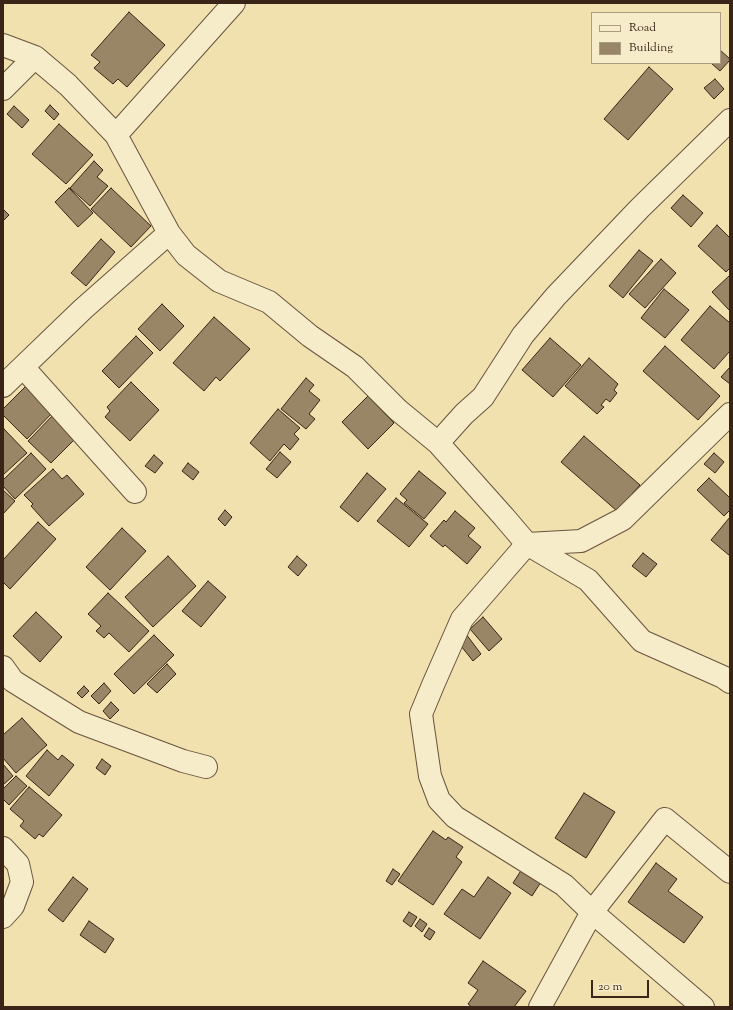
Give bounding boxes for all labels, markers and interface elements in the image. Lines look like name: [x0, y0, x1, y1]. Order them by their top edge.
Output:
legend: [591, 12, 721, 64]
text: Road: [629, 19, 656, 37]
text: Building: [629, 39, 673, 57]
scale bar: [593, 972, 651, 998]
text: 20 m: [598, 978, 622, 996]

